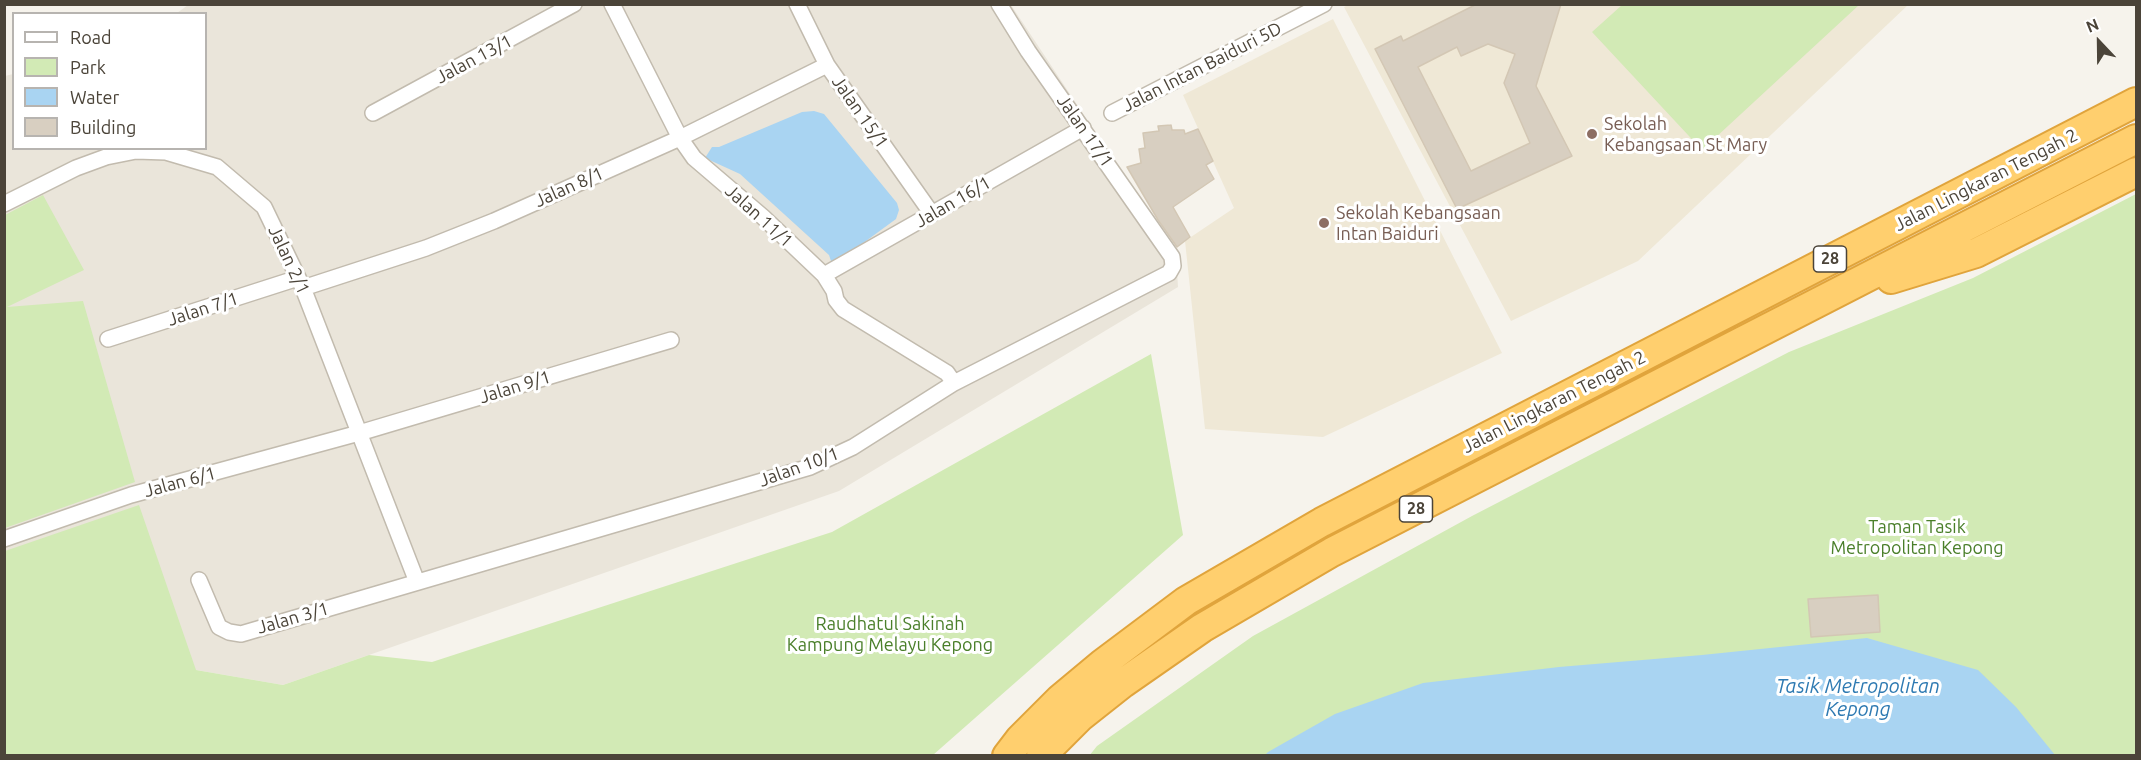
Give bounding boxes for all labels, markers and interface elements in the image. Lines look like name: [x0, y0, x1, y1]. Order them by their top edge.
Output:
legend: [12, 12, 207, 150]
north arrow: [2069, 12, 2129, 72]
text: N: [2083, 15, 2101, 36]
street label: Jalan Intan Baiduri 5D: [1119, 17, 1285, 117]
text: Road: [70, 27, 112, 47]
street label: Jalan 13/1: [432, 30, 516, 88]
text: Park: [70, 57, 106, 77]
street label: Jalan 15/1: [827, 72, 893, 152]
text: Water: [70, 87, 119, 107]
street label: Jalan 17/1: [1052, 91, 1118, 171]
place label: Sekolah Kebangsaan St Mary: [1604, 113, 1767, 156]
text: Building: [70, 117, 136, 137]
street label: Jalan Lingkaran Tengah 2: [1891, 124, 2081, 236]
marker: Sekolah Kebangsaan St Mary: [1585, 127, 1599, 141]
street label: Jalan 8/1: [531, 162, 607, 212]
street label: Jalan 16/1: [911, 172, 995, 232]
street label: Jalan 11/1: [721, 180, 797, 252]
place label: Sekolah Kebangsaan Intan Baiduri: [1336, 202, 1501, 244]
marker: Sekolah Kebangsaan Intan Baiduri: [1317, 216, 1331, 230]
street label: Jalan 2/1: [264, 222, 314, 298]
road number: 28: [1814, 246, 1846, 272]
street label: Jalan 7/1: [165, 287, 241, 331]
street label: Jalan Lingkaran Tengah 2: [1459, 346, 1649, 458]
street label: Jalan 9/1: [477, 366, 553, 408]
street label: Jalan 10/1: [756, 443, 842, 491]
street label: Jalan 6/1: [142, 462, 218, 502]
road number: 28: [1400, 496, 1432, 522]
park label: Taman Tasik Metropolitan Kepong: [1830, 516, 2004, 558]
street label: Jalan 3/1: [255, 597, 331, 639]
park label: Raudhatul Sakinah Kampung Melayu Kepong: [787, 613, 993, 656]
water label: Tasik Metropolitan Kepong: [1776, 674, 1940, 721]

